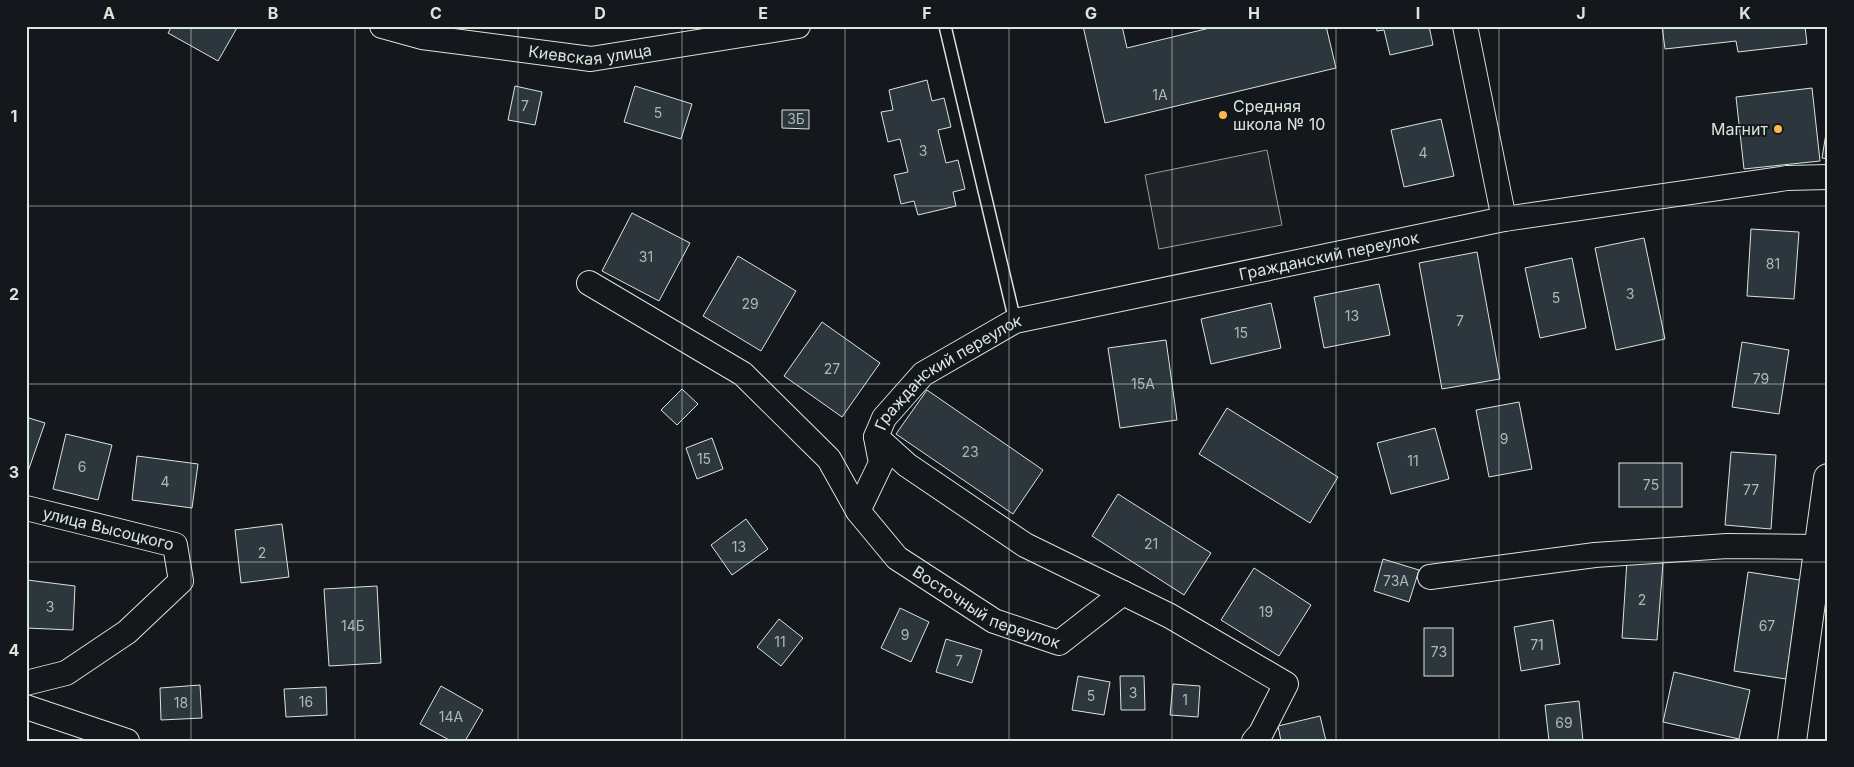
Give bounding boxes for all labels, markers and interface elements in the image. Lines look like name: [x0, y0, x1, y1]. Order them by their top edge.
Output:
text: A: [103, 3, 115, 23]
text: B: [268, 3, 278, 23]
text: C: [430, 3, 442, 23]
text: D: [594, 3, 606, 23]
text: E: [758, 3, 768, 23]
text: F: [922, 3, 932, 23]
text: G: [1085, 3, 1097, 23]
text: H: [1248, 3, 1260, 23]
text: I: [1416, 3, 1420, 23]
text: J: [1576, 3, 1586, 23]
text: K: [1739, 3, 1751, 23]
street label: Киевская улица: [527, 39, 653, 69]
house number: 1А: [1152, 86, 1168, 103]
place label: Средняя школа № 10: [1233, 96, 1325, 134]
house number: 7: [521, 97, 529, 114]
house number: 5: [654, 104, 662, 121]
text: 1: [11, 106, 17, 126]
marker: Средняя школа № 10: [1217, 109, 1229, 121]
house number: 3Б: [787, 110, 805, 127]
place label: Магнит: [1711, 119, 1769, 139]
marker: Магнит: [1772, 123, 1784, 135]
house number: 3: [919, 142, 927, 159]
house number: 4: [1418, 144, 1428, 161]
street label: Гражданский переулок: [1237, 227, 1421, 284]
house number: 31: [639, 248, 653, 265]
house number: 81: [1766, 255, 1780, 272]
text: 2: [9, 284, 19, 304]
house number: 3: [1626, 285, 1634, 302]
house number: 5: [1552, 289, 1560, 306]
house number: 29: [741, 295, 759, 312]
house number: 13: [1345, 307, 1359, 324]
street label: Гражданский переулок: [870, 310, 1023, 433]
house number: 7: [1456, 312, 1464, 329]
house number: 15: [1234, 324, 1248, 341]
house number: 27: [824, 360, 840, 377]
house number: 79: [1753, 370, 1769, 387]
house number: 15А: [1131, 375, 1155, 392]
house number: 9: [1500, 430, 1508, 447]
house number: 23: [961, 443, 979, 460]
house number: 15: [697, 450, 711, 467]
house number: 11: [1407, 452, 1419, 469]
house number: 6: [78, 458, 86, 475]
text: 3: [9, 462, 19, 482]
house number: 4: [160, 473, 170, 490]
house number: 75: [1643, 476, 1659, 493]
house number: 77: [1743, 481, 1759, 498]
street label: улица Высоцкого: [41, 503, 176, 554]
house number: 21: [1144, 535, 1158, 552]
house number: 13: [732, 538, 746, 555]
house number: 2: [258, 544, 266, 561]
street label: Восточный переулок: [909, 561, 1063, 653]
house number: 73А: [1383, 572, 1409, 589]
house number: 2: [1638, 591, 1646, 608]
house number: 3: [46, 598, 54, 615]
house number: 19: [1259, 603, 1273, 620]
house number: 14Б: [341, 617, 365, 634]
house number: 67: [1759, 617, 1775, 634]
house number: 9: [901, 626, 909, 643]
house number: 11: [774, 633, 786, 650]
house number: 71: [1530, 636, 1544, 653]
text: 4: [9, 640, 20, 660]
house number: 73: [1431, 643, 1447, 660]
house number: 7: [955, 652, 963, 669]
house number: 3: [1129, 684, 1137, 701]
house number: 5: [1087, 687, 1095, 704]
house number: 1: [1182, 691, 1188, 708]
house number: 16: [299, 693, 313, 710]
house number: 18: [174, 694, 188, 711]
house number: 14А: [439, 708, 464, 725]
house number: 69: [1555, 714, 1573, 731]

